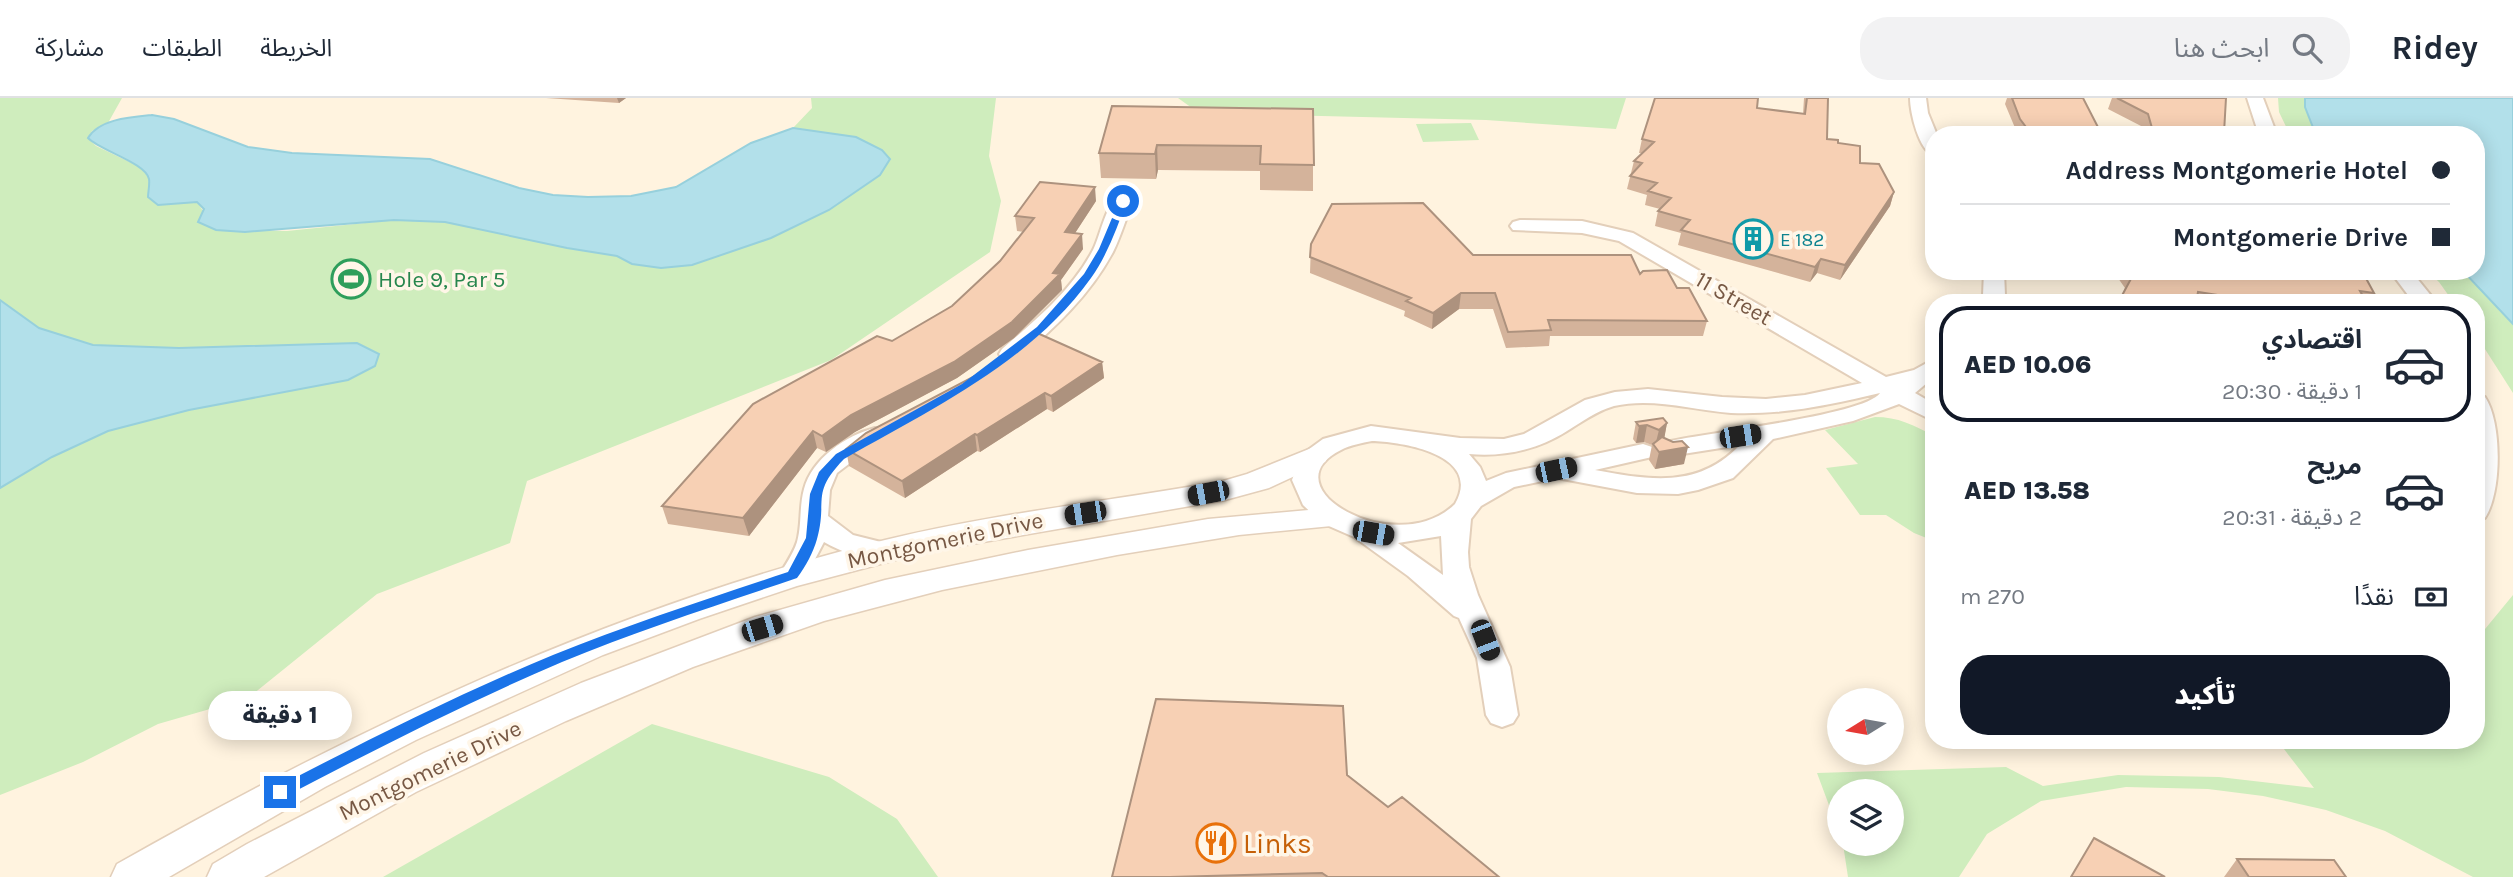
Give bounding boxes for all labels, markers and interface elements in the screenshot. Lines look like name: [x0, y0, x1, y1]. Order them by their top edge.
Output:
search box: [1860, 17, 2350, 80]
icon: search: [2288, 29, 2326, 67]
text: Ridey: [2392, 29, 2478, 67]
text: ابحث هنا: [2174, 33, 2270, 64]
text: مشاركة: [35, 34, 104, 62]
text: الطبقات: [142, 34, 222, 62]
text: الخريطة: [260, 34, 332, 62]
text: Address Montgomerie Hotel: [2066, 155, 2408, 186]
route start: [1107, 185, 1139, 217]
building icon: E 182: [1732, 218, 1774, 260]
text: Montgomerie Drive: [2173, 222, 2408, 253]
place label: E 182: [1780, 229, 1824, 251]
sports icon: Hole 9, Par 5: [330, 258, 372, 300]
place label: Hole 9, Par 5: [378, 266, 505, 293]
street label: 11 Street: [1691, 266, 1777, 331]
text: اقتصادي: [2262, 324, 2362, 355]
icon: car: [2383, 333, 2446, 396]
text: AED 10.06: [1964, 349, 2091, 380]
text: 1 دقيقة · 20:30: [2222, 378, 2362, 405]
car: [1718, 422, 1763, 450]
text: مريح: [2307, 450, 2362, 481]
car: [1534, 455, 1579, 485]
icon: car: [2383, 459, 2446, 522]
text: AED 13.58: [1964, 475, 2090, 506]
car: [1186, 479, 1231, 507]
car: [1063, 499, 1108, 527]
text: 2 دقيقة · 20:31: [2222, 504, 2362, 531]
street label: Montgomerie Drive: [845, 507, 1046, 574]
car: [1351, 519, 1396, 547]
icon: cash: [2412, 578, 2450, 616]
text: نقدًا: [2354, 581, 2394, 612]
text: 270 m: [1960, 583, 2025, 610]
car: [739, 612, 786, 644]
car: [1468, 617, 1503, 663]
button: تأكيد: [1960, 655, 2450, 735]
north arrow: [1827, 688, 1904, 765]
map controls: [1827, 688, 1904, 856]
callout: 1 دقيقة: [208, 690, 352, 740]
text: 1 دقيقة: [242, 702, 318, 729]
street label: Montgomerie Drive: [335, 715, 526, 826]
route end: [264, 776, 296, 808]
button: layers: [1827, 779, 1904, 856]
restaurant icon: Links: [1195, 822, 1237, 864]
place label: Links: [1243, 827, 1312, 860]

